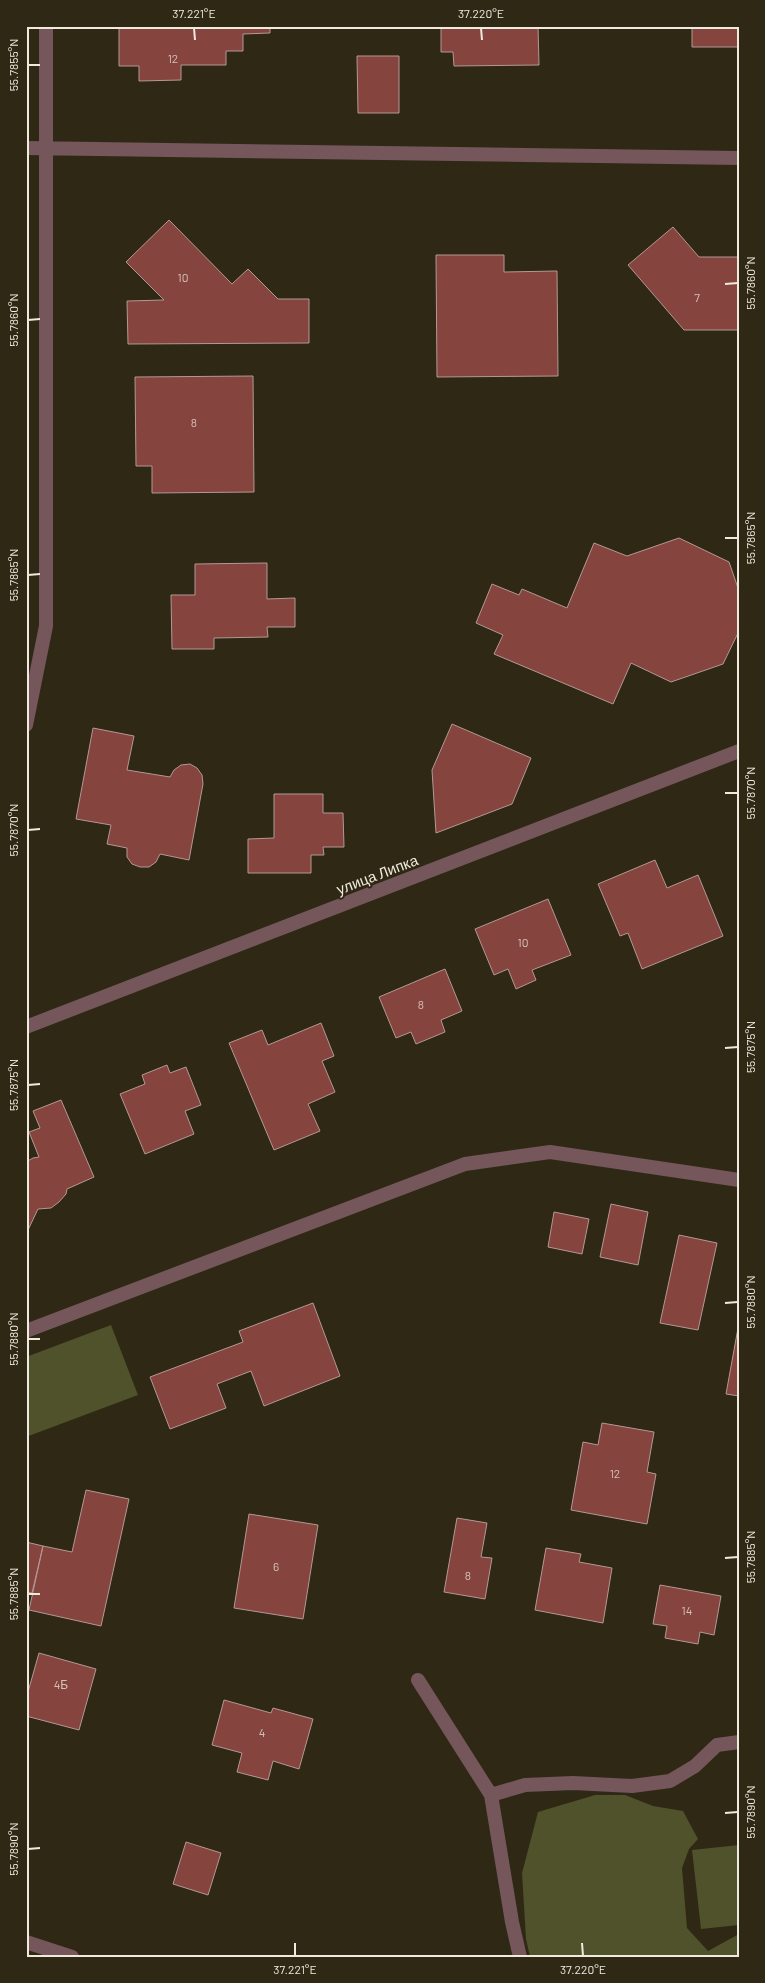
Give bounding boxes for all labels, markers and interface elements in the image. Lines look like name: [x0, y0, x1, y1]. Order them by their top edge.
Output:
text: 37.221°E: [172, 6, 216, 20]
text: 37.220°E: [458, 6, 504, 20]
text: 55.7855°N: [6, 39, 20, 91]
house number: 12: [168, 51, 178, 65]
text: 55.7860°N: [743, 256, 757, 310]
house number: 10: [178, 270, 188, 284]
house number: 7: [694, 290, 700, 304]
text: 55.7860°N: [6, 293, 20, 347]
house number: 8: [191, 415, 197, 429]
text: 55.7865°N: [743, 512, 757, 564]
text: 55.7865°N: [6, 549, 20, 601]
text: 55.7870°N: [743, 767, 757, 819]
text: 55.7870°N: [6, 804, 20, 856]
street label: улица Липка: [334, 850, 421, 898]
house number: 10: [518, 935, 528, 949]
house number: 8: [418, 997, 424, 1011]
text: 55.7875°N: [743, 1021, 757, 1073]
text: 55.7875°N: [6, 1059, 20, 1111]
text: 55.7880°N: [743, 1275, 757, 1329]
text: 55.7880°N: [6, 1312, 20, 1366]
house number: 12: [610, 1466, 620, 1480]
text: 55.7885°N: [743, 1531, 757, 1583]
house number: 6: [273, 1559, 279, 1573]
text: 55.7885°N: [6, 1568, 20, 1620]
house number: 8: [465, 1568, 471, 1582]
house number: 14: [682, 1603, 692, 1617]
house number: 4Б: [54, 1677, 68, 1691]
house number: 4: [259, 1725, 265, 1739]
text: 55.7890°N: [743, 1785, 757, 1839]
text: 55.7890°N: [6, 1822, 20, 1876]
text: 37.221°E: [273, 1962, 317, 1976]
text: 37.220°E: [560, 1962, 606, 1976]

